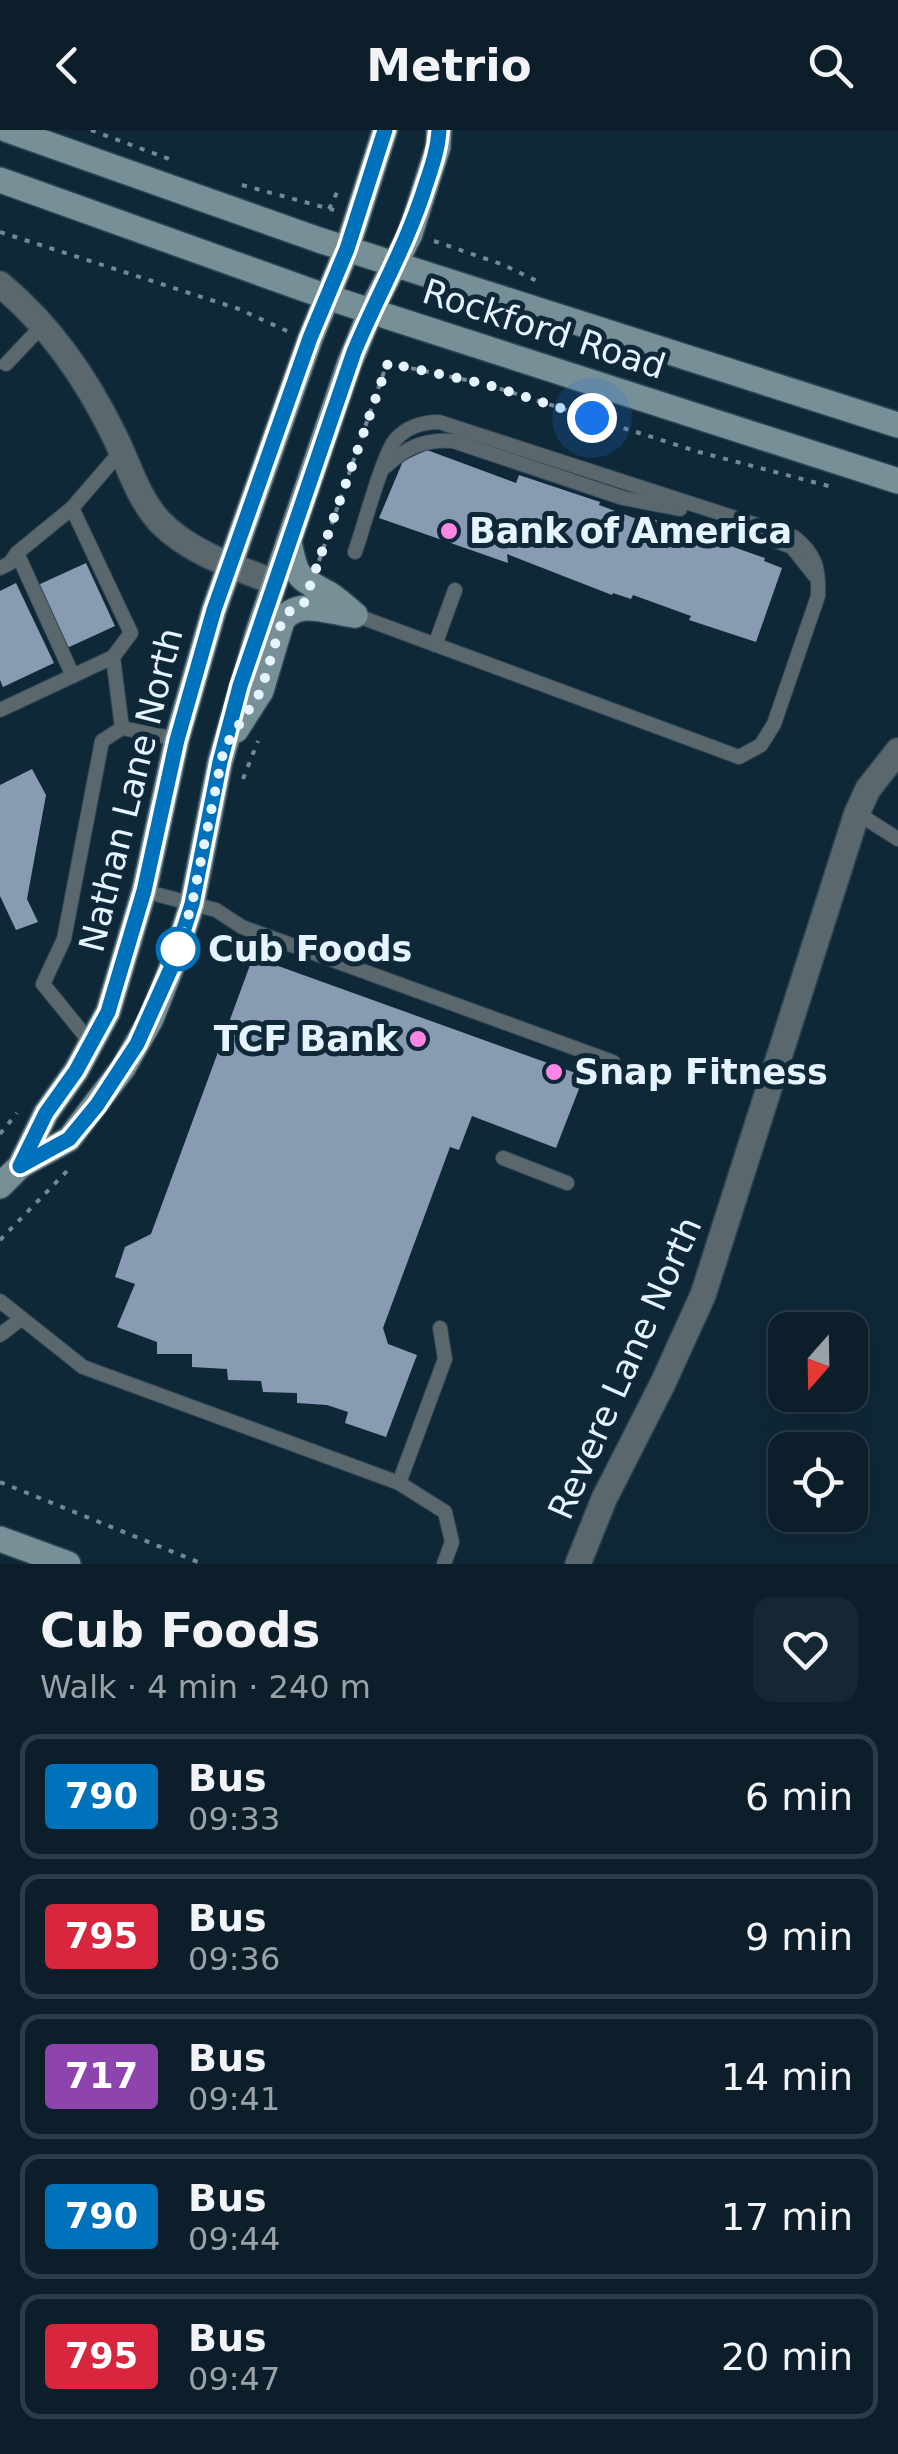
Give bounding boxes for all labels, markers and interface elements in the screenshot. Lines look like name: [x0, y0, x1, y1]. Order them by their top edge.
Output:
icon: back: [40, 38, 95, 93]
icon: search: [803, 38, 858, 93]
text: Metrio: [366, 39, 532, 92]
street label: Rockford Road: [418, 271, 670, 387]
your location: [567, 393, 617, 443]
place label: Bank of America: [469, 511, 792, 551]
marker: Bank of America: [438, 520, 460, 542]
street label: Nathan Lane North: [71, 624, 191, 956]
marker: Cub Foods: [157, 928, 199, 970]
place label: Cub Foods: [208, 929, 412, 969]
place label: TCF Bank: [214, 1019, 399, 1059]
marker: TCF Bank: [407, 1028, 429, 1050]
place label: Snap Fitness: [574, 1052, 828, 1092]
marker: Snap Fitness: [543, 1061, 565, 1083]
street label: Revere Lane North: [540, 1211, 710, 1525]
north arrow: [768, 1312, 868, 1412]
map controls: [768, 1312, 868, 1532]
button: locate: [768, 1432, 868, 1532]
button: heart: [753, 1597, 858, 1702]
text: Cub Foods: [40, 1602, 320, 1658]
text: Walk · 4 min · 240 m: [40, 1668, 371, 1706]
text: Bus: [188, 1756, 267, 1800]
text: 6 min: [745, 1775, 853, 1819]
text: 790: [65, 1776, 138, 1816]
text: 09:33: [188, 1800, 280, 1838]
text: Bus: [188, 1896, 267, 1940]
text: 9 min: [745, 1915, 853, 1959]
text: 795: [65, 1916, 138, 1956]
text: 09:36: [188, 1940, 280, 1978]
text: Bus: [188, 2036, 267, 2080]
text: 14 min: [721, 2055, 853, 2099]
text: 717: [65, 2056, 138, 2096]
text: 09:41: [188, 2080, 280, 2118]
text: Bus: [188, 2176, 267, 2220]
text: 17 min: [721, 2195, 853, 2239]
text: 790: [65, 2196, 138, 2236]
text: 09:44: [188, 2220, 280, 2258]
text: Bus: [188, 2316, 267, 2360]
text: 20 min: [721, 2335, 853, 2379]
text: 795: [65, 2336, 138, 2376]
text: 09:47: [188, 2360, 280, 2398]

